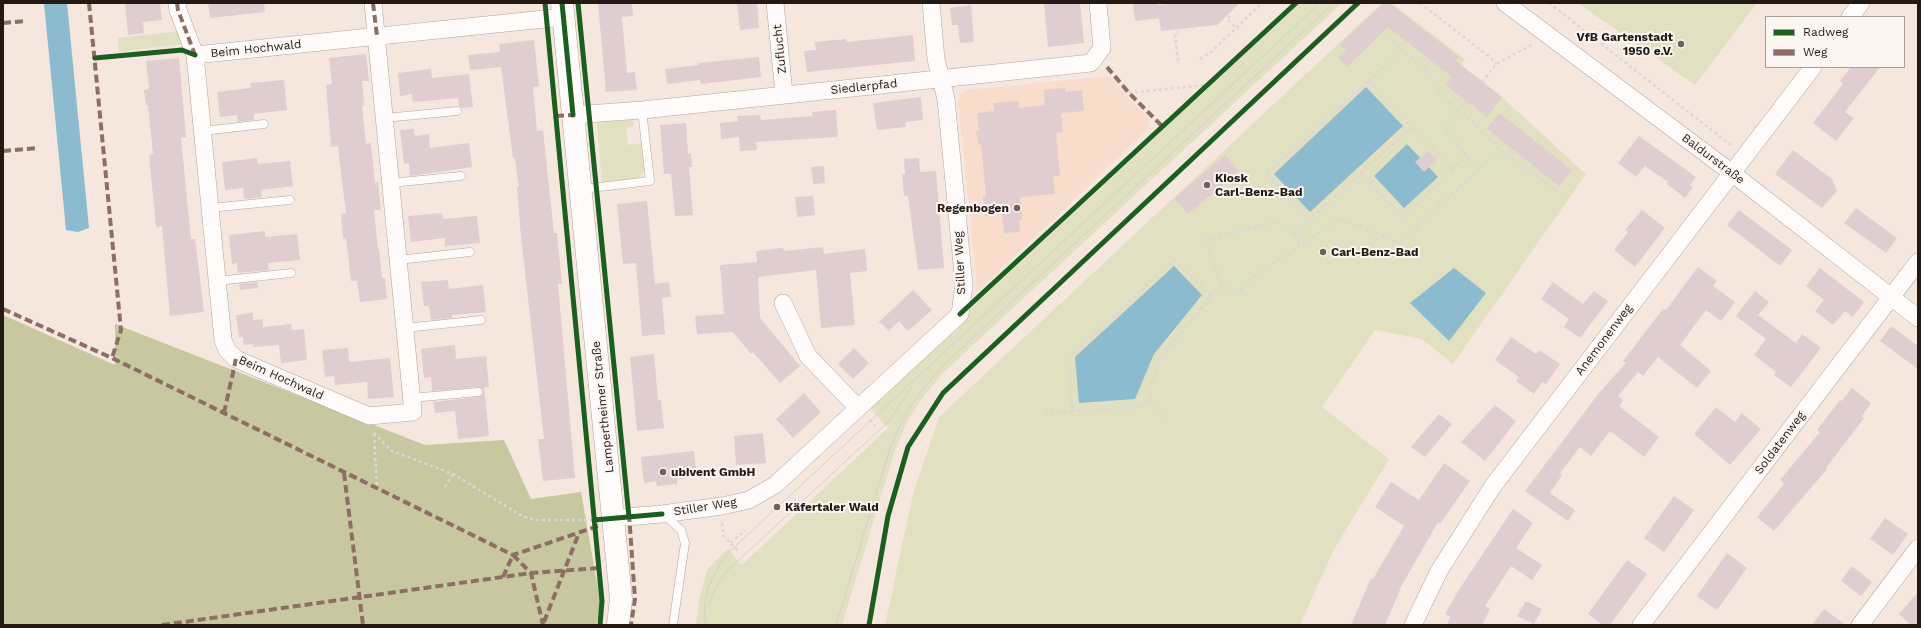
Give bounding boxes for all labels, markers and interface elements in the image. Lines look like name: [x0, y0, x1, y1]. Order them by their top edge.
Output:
legend: [1765, 16, 1905, 68]
street label: Zuflucht: [770, 24, 790, 74]
text: Radweg: [1803, 25, 1848, 39]
place label: VfB Gartenstadt 1950 e.V.: [1577, 30, 1673, 58]
street label: Beim Hochwald: [210, 37, 302, 61]
marker: VfB Gartenstadt 1950 e.V.: [1676, 39, 1686, 49]
text: Weg: [1803, 45, 1827, 59]
street label: Siedlerpfad: [830, 76, 898, 98]
street label: Baldurstraße: [1679, 131, 1747, 187]
place label: Kiosk Carl-Benz-Bad: [1215, 171, 1302, 199]
marker: Kiosk Carl-Benz-Bad: [1202, 180, 1212, 190]
place label: Regenbogen: [937, 201, 1009, 215]
marker: Regenbogen: [1012, 203, 1022, 213]
street label: Stiller Weg: [951, 231, 969, 295]
place label: Carl-Benz-Bad: [1331, 245, 1418, 259]
marker: Carl-Benz-Bad: [1318, 247, 1328, 257]
street label: Anemonenweg: [1572, 301, 1636, 379]
street label: Lampertheimer Straße: [589, 340, 617, 474]
street label: Beim Hochwald: [236, 353, 326, 403]
street label: Soldatenweg: [1752, 409, 1808, 477]
place label: ubivent GmbH: [671, 465, 755, 479]
marker: ubivent GmbH: [658, 467, 668, 477]
street label: Stiller Weg: [672, 495, 738, 519]
place label: Käfertaler Wald: [785, 500, 879, 514]
marker: Käfertaler Wald: [772, 502, 782, 512]

